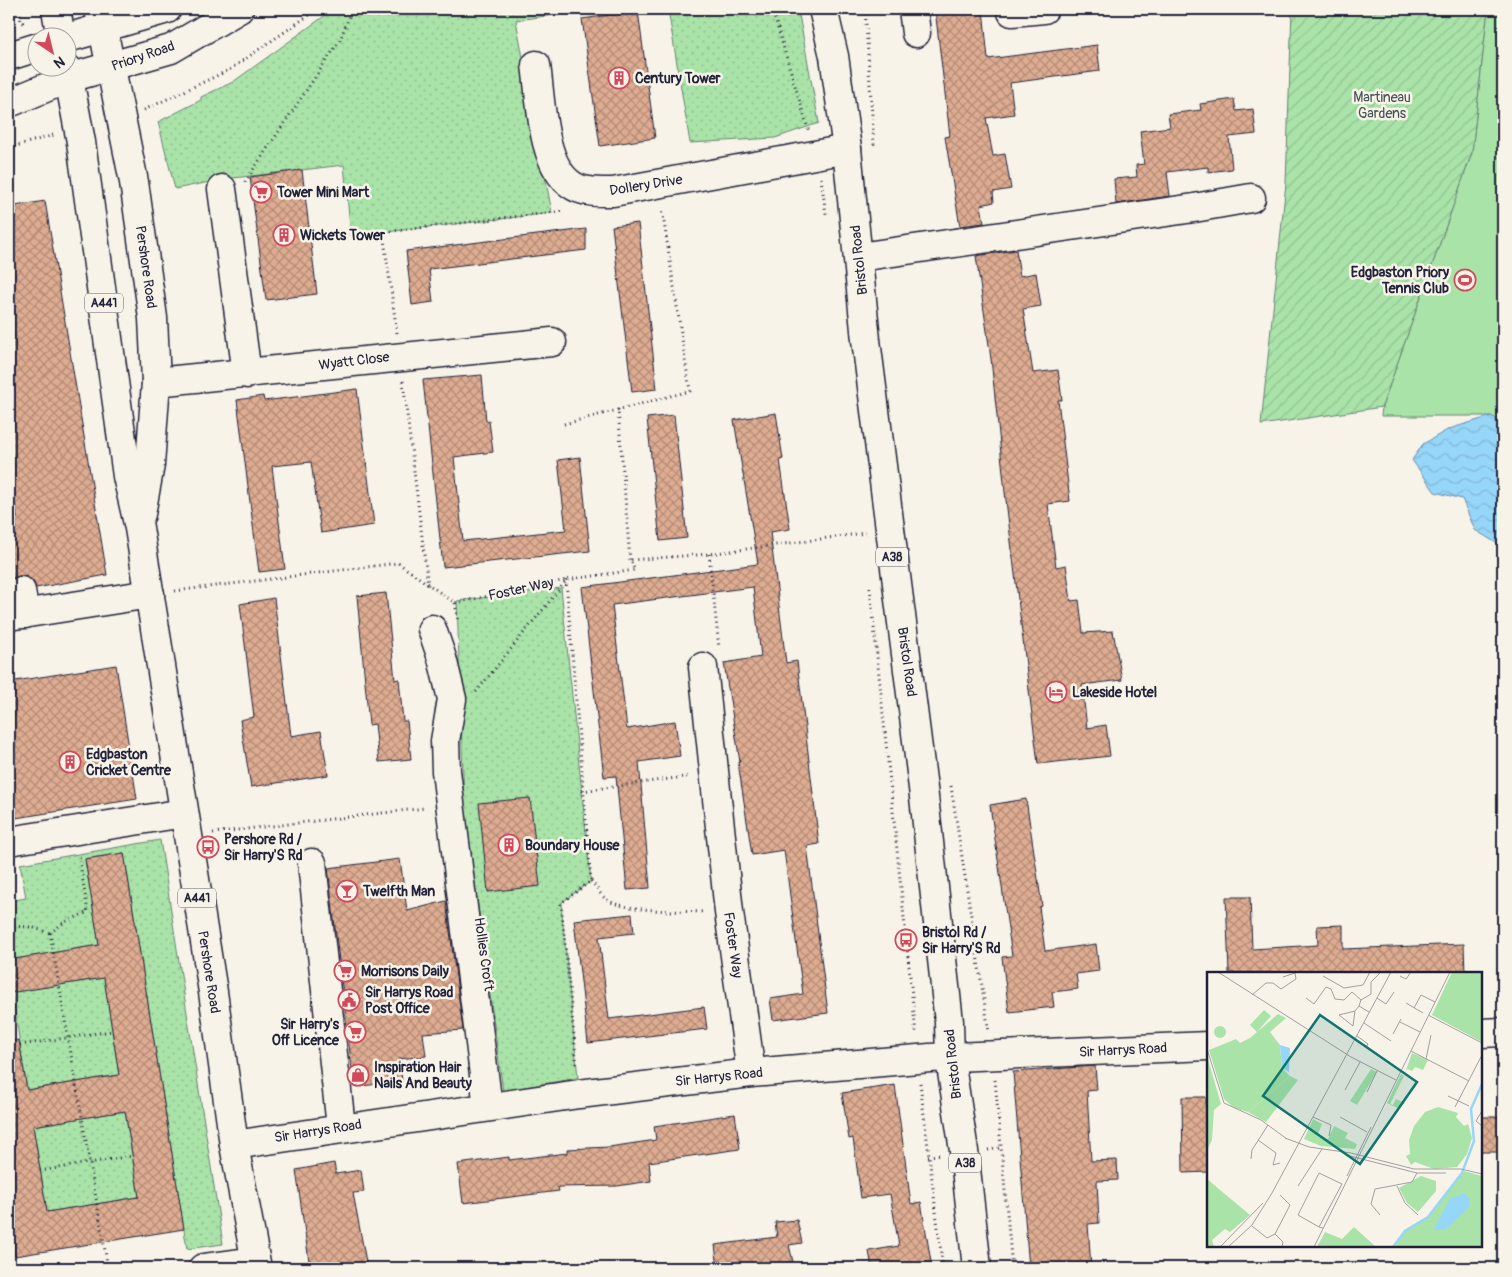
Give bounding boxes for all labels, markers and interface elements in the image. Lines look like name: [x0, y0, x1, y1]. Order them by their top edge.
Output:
north arrow: [28, 28, 78, 78]
street label: Priory Road: [109, 37, 177, 75]
text: N: [50, 53, 68, 72]
building icon: Century Tower: [607, 66, 631, 90]
place label: Century Tower: [635, 70, 722, 87]
park label: Martineau Gardens: [1353, 89, 1411, 122]
street label: Dollery Drive: [608, 171, 684, 199]
supermarket icon: Tower Mini Mart: [249, 180, 273, 204]
place label: Tower Mini Mart: [276, 184, 369, 201]
building icon: Wickets Tower: [272, 223, 296, 247]
street label: Pershore Road: [132, 224, 160, 310]
street label: Bristol Road: [847, 224, 871, 296]
place label: Wickets Tower: [300, 227, 386, 244]
place label: Edgbaston Priory Tennis Club: [1351, 264, 1449, 297]
sports icon: Edgbaston Priory Tennis Club: [1453, 268, 1477, 292]
road number: A441: [85, 294, 123, 312]
street label: Wyatt Close: [318, 348, 390, 374]
road number: A38: [876, 548, 908, 566]
street label: Foster Way: [487, 574, 555, 604]
street label: Bristol Road: [894, 626, 920, 698]
hotel icon: Lakeside Hotel: [1044, 680, 1068, 704]
place label: Lakeside Hotel: [1072, 684, 1157, 701]
place label: Edgbaston Cricket Centre: [86, 746, 172, 779]
building icon: Edgbaston Cricket Centre: [58, 750, 82, 774]
place label: Pershore Rd / Sir Harry'S Rd: [224, 831, 303, 864]
building icon: Boundary House: [497, 833, 521, 857]
bus stop icon: Pershore Rd / Sir Harry'S Rd: [196, 835, 220, 859]
place label: Boundary House: [525, 837, 620, 854]
bar icon: Twelfth Man: [335, 879, 359, 903]
place label: Twelfth Man: [362, 883, 435, 900]
road number: A441: [178, 888, 216, 908]
street label: Foster Way: [720, 911, 746, 979]
street label: Hollies Croft: [470, 916, 498, 992]
place label: Bristol Rd / Sir Harry'S Rd: [922, 924, 1001, 957]
bus stop icon: Bristol Rd / Sir Harry'S Rd: [894, 928, 918, 952]
street label: Pershore Road: [194, 929, 224, 1015]
supermarket icon: Morrisons Daily: [333, 959, 357, 983]
place label: Morrisons Daily: [361, 963, 449, 980]
inset map: [1207, 972, 1482, 1247]
place label: Sir Harrys Road Post Office: [365, 984, 453, 1017]
public building icon: Sir Harrys Road Post Office: [337, 988, 361, 1012]
place label: Sir Harry's Off Licence: [272, 1016, 340, 1049]
supermarket icon: Sir Harry's Off Licence: [343, 1020, 367, 1044]
street label: Bristol Road: [941, 1028, 965, 1100]
street label: Sir Harrys Road: [1078, 1039, 1168, 1061]
place label: Inspiration Hair Nails And Beauty: [374, 1059, 472, 1092]
shop icon: Inspiration Hair Nails And Beauty: [346, 1063, 370, 1087]
street label: Sir Harrys Road: [674, 1064, 764, 1090]
street label: Sir Harrys Road: [273, 1116, 363, 1146]
road number: A38: [949, 1154, 981, 1172]

